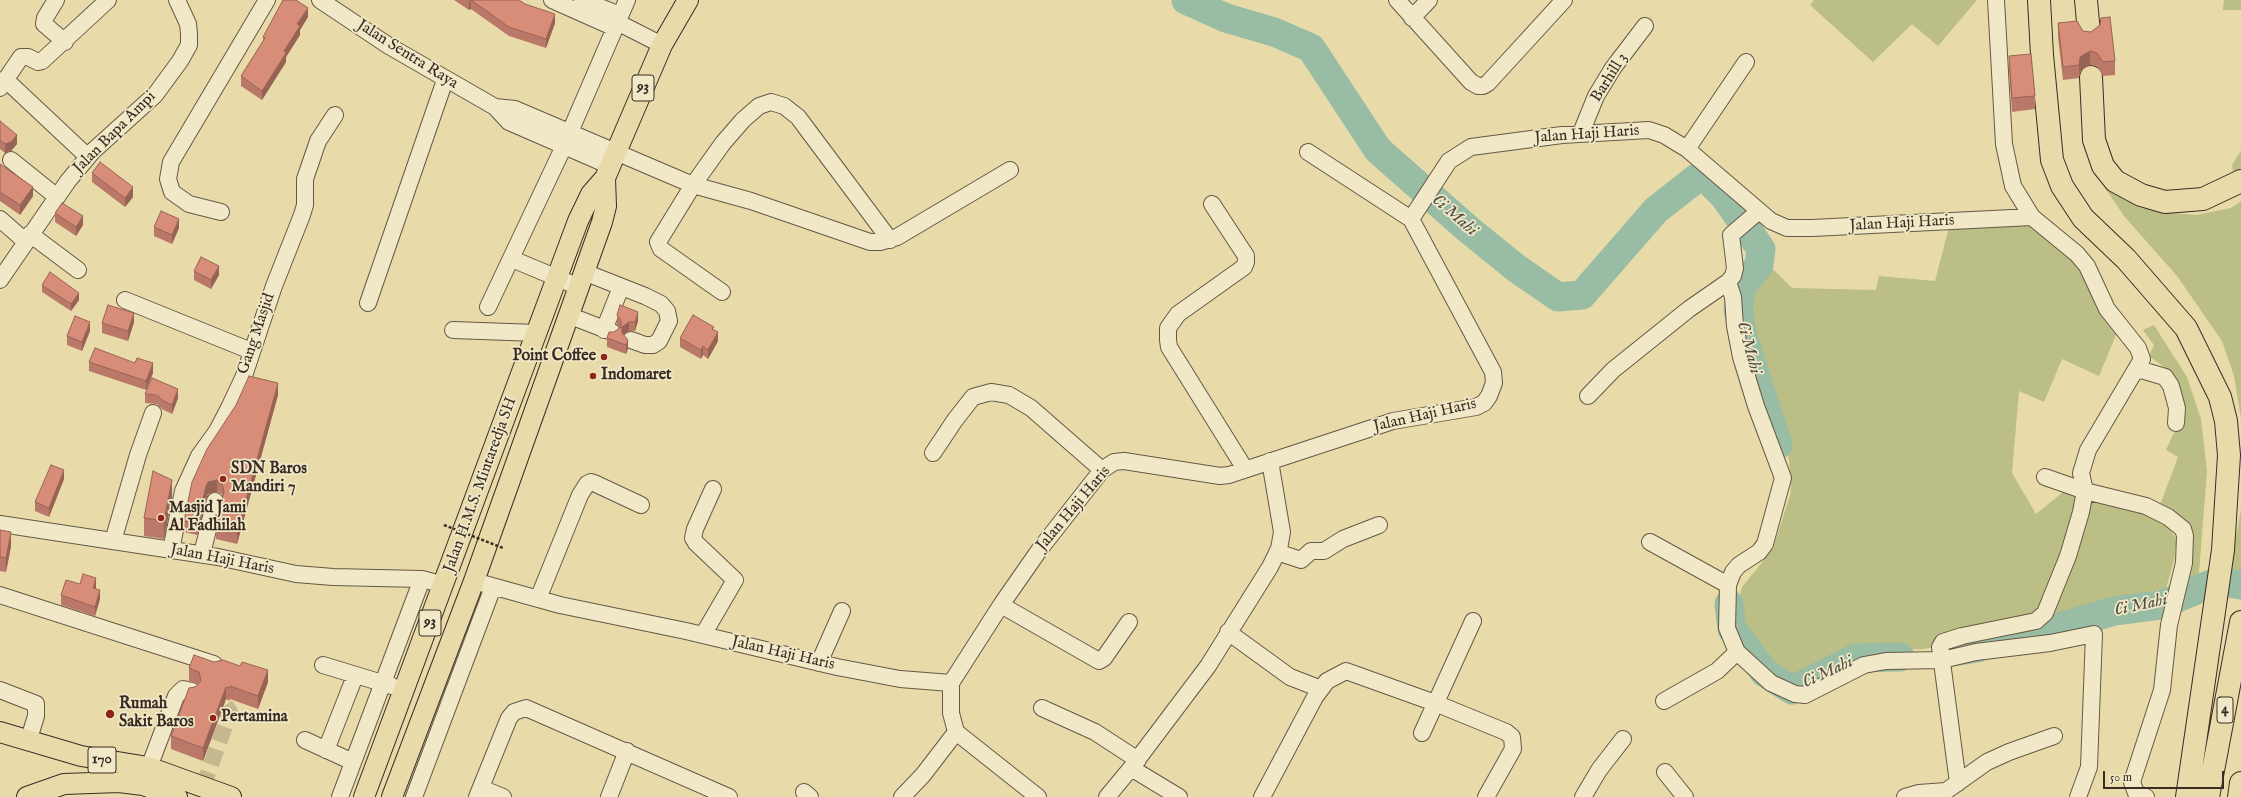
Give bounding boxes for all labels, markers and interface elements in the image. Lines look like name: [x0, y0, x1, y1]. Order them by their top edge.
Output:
street label: Jalan Sentra Raya: [353, 16, 461, 94]
street label: Barhill 3: [1587, 50, 1633, 106]
road number: 93: [632, 75, 654, 101]
street label: Jalan Bapa Ampi: [70, 88, 160, 178]
street label: Jalan Haji Haris: [1534, 122, 1640, 148]
water label: Ci Mahi: [1427, 191, 1481, 241]
street label: Jalan Haji Haris: [1849, 212, 1955, 236]
street label: Gang Masjid: [234, 291, 280, 377]
water label: Ci Mahi: [1731, 319, 1765, 377]
place label: Point Coffee: [512, 347, 596, 367]
marker: Point Coffee: [599, 352, 609, 362]
place label: Indomaret: [601, 366, 672, 386]
marker: Indomaret: [588, 371, 598, 381]
street label: Jalan H.M.S. Mintaredja SH: [440, 395, 522, 575]
street label: Jalan Haji Haris: [1372, 395, 1478, 437]
place label: SDN Baros Mandiri 7: [231, 460, 307, 498]
street label: Jalan Haji Haris: [1033, 463, 1115, 555]
marker: SDN Baros Mandiri 7: [218, 474, 228, 484]
place label: Masjid Jami Al Fadhilah: [169, 499, 246, 537]
marker: Masjid Jami Al Fadhilah: [156, 513, 166, 523]
street label: Jalan Haji Haris: [169, 541, 275, 579]
water label: Ci Mahi: [2113, 590, 2169, 622]
road number: 93: [419, 610, 441, 636]
street label: Jalan Haji Haris: [730, 633, 836, 675]
water label: Ci Mahi: [1799, 652, 1857, 694]
place label: Rumah Sakit Baros: [119, 695, 194, 733]
road number: 4: [2217, 697, 2233, 723]
marker: Rumah Sakit Baros: [104, 708, 116, 720]
place label: Pertamina: [221, 708, 288, 728]
marker: Pertamina: [208, 713, 218, 723]
road number: 170: [88, 747, 116, 773]
scale bar: [2105, 763, 2226, 789]
text: 50 m: [2110, 770, 2132, 785]

